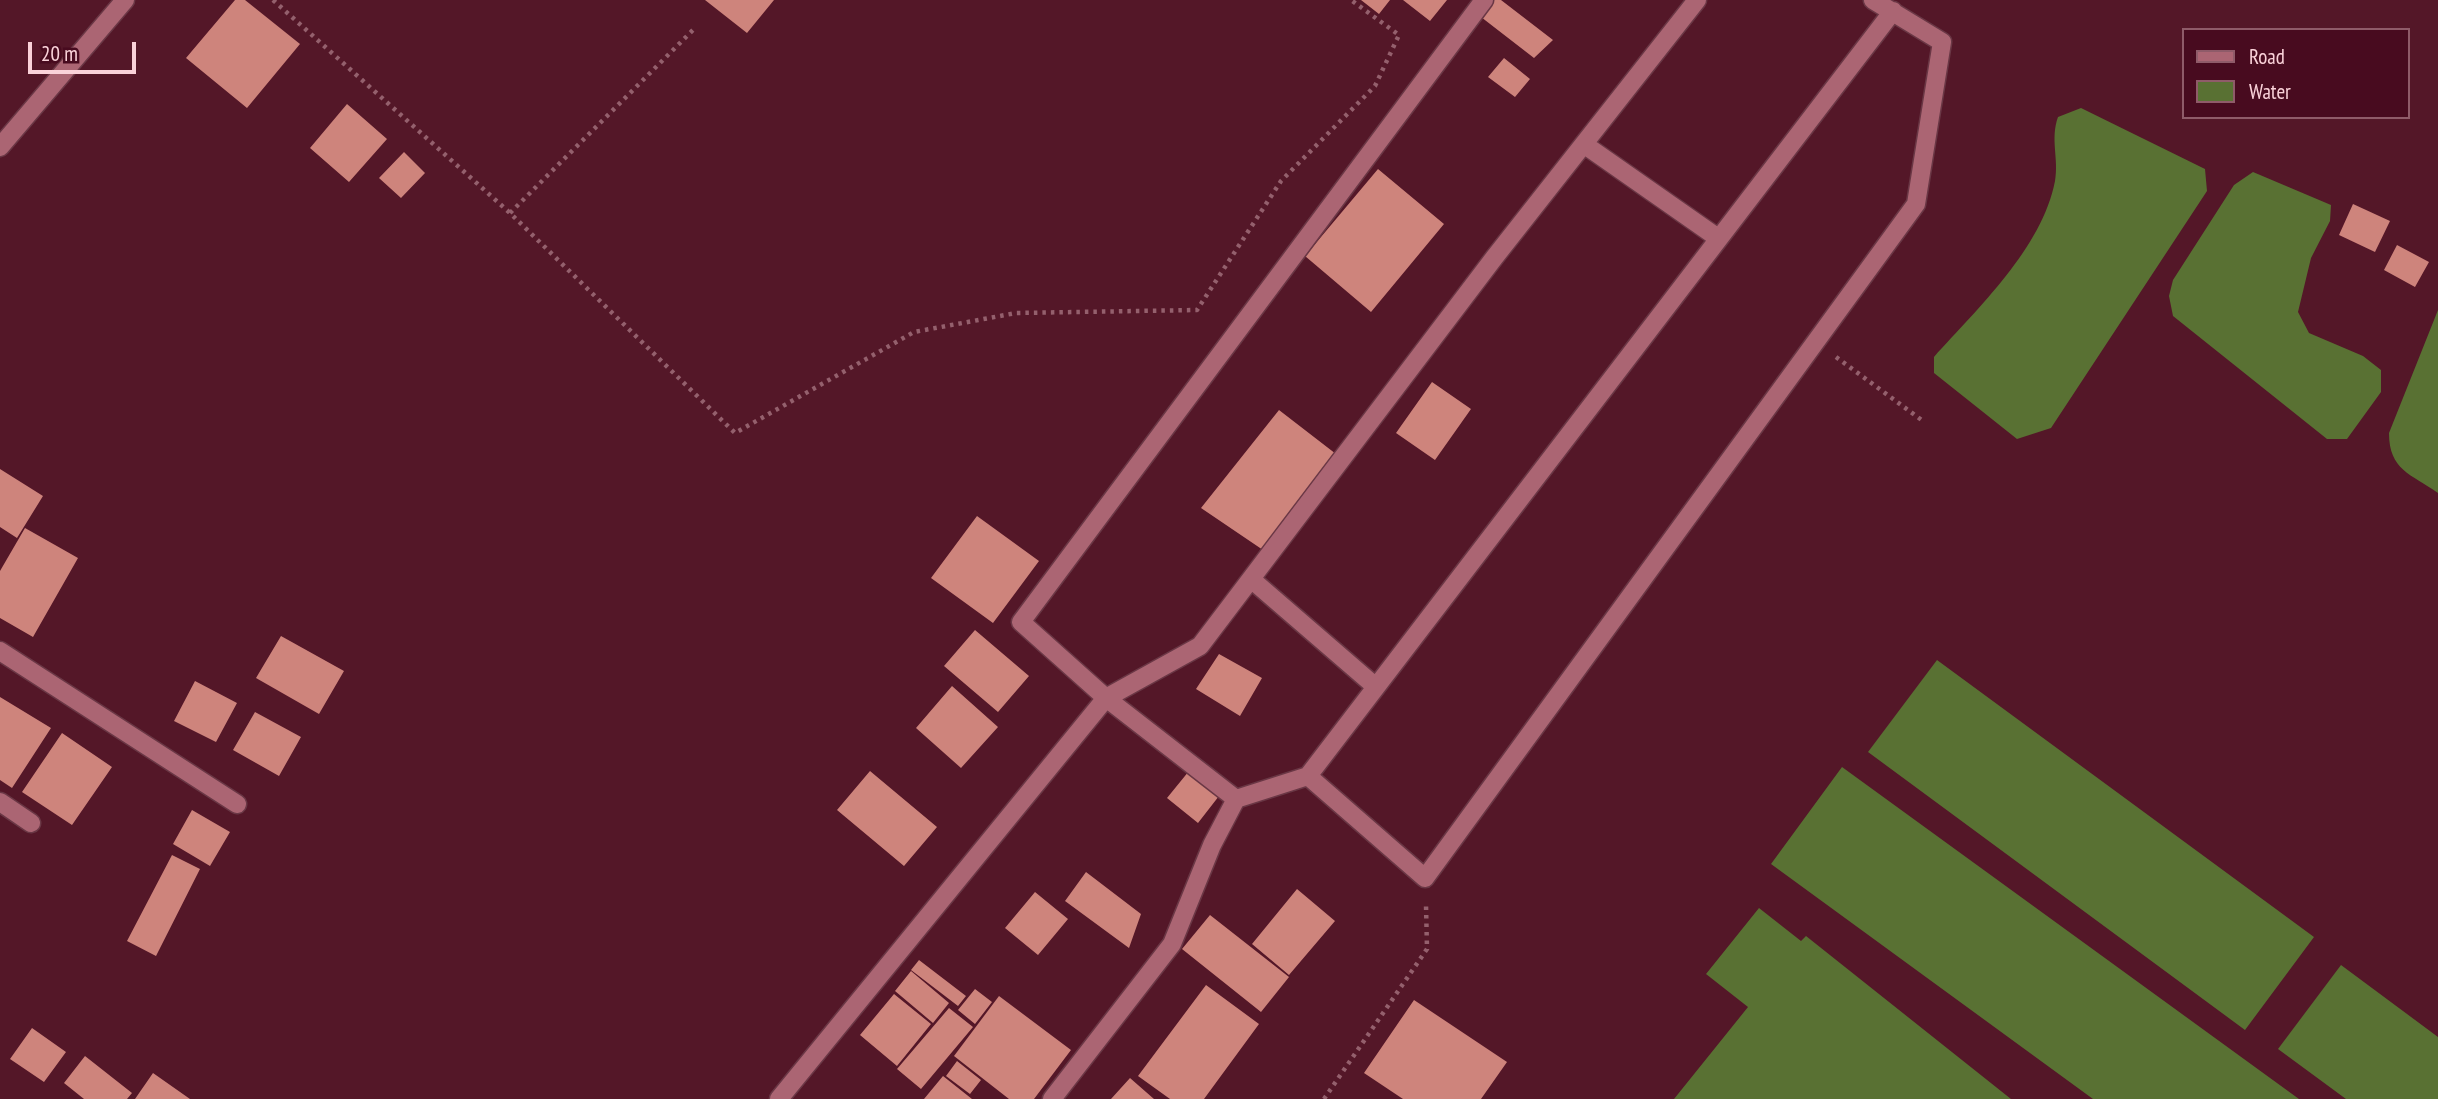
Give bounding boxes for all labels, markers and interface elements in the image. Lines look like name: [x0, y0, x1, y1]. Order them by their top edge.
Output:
scale bar: [32, 28, 140, 72]
legend: [2182, 28, 2410, 119]
text: 20 m: [41, 40, 78, 67]
text: Road: [2249, 43, 2285, 70]
text: Water: [2249, 78, 2291, 105]

